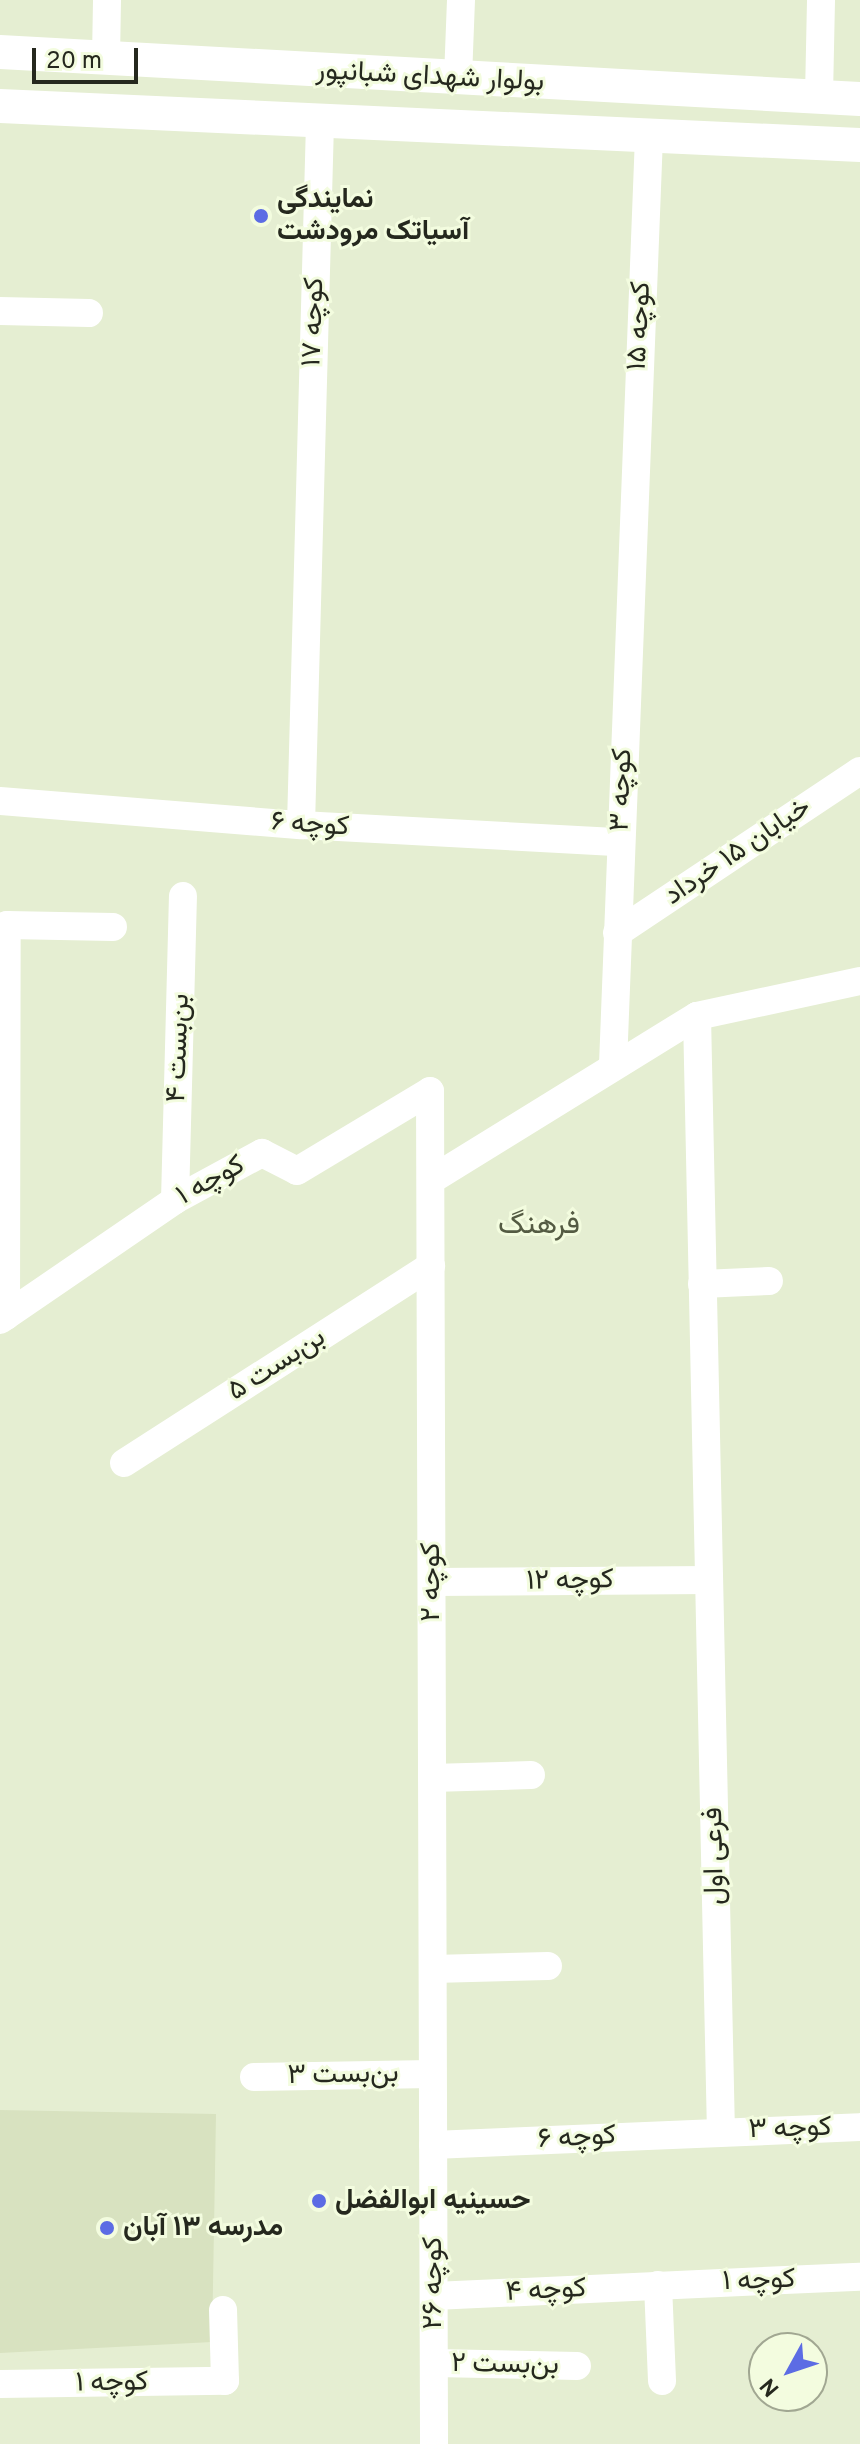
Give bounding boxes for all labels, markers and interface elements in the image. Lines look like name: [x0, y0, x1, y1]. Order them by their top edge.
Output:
scale bar: [36, 32, 142, 82]
text: 20 m: [46, 47, 102, 77]
street label: بولوار شهدای شبانپور: [315, 54, 545, 100]
place label: نمایندگی آسیاتک مرودشت: [277, 183, 469, 249]
marker: نمایندگی آسیاتک مرودشت: [252, 207, 270, 225]
street label: کوچه ۱۷: [296, 277, 332, 367]
street label: کوچه ۱۵: [621, 281, 659, 371]
street label: کوچه ۳: [604, 748, 640, 832]
street label: خیابان ۱۵ خرداد: [658, 791, 818, 913]
street label: کوچه ۶: [270, 806, 350, 844]
street label: بن‌بست ۴: [160, 993, 198, 1103]
street label: کوچه ۱: [171, 1149, 251, 1213]
district label: فرهنگ: [498, 1208, 580, 1244]
street label: بن‌بست ۵: [222, 1321, 332, 1409]
street label: کوچه ۲: [415, 1542, 449, 1622]
street label: کوچه ۱۲: [526, 1563, 614, 1599]
street label: فرعی اول: [697, 1807, 733, 1905]
street label: بن‌بست ۳: [287, 2057, 399, 2093]
street label: کوچه ۳: [748, 2111, 832, 2147]
street label: کوچه ۶: [537, 2119, 617, 2157]
place label: حسینیه ابوالفضل: [335, 2184, 530, 2218]
marker: حسینیه ابوالفضل: [310, 2192, 328, 2210]
place label: مدرسه ۱۳ آبان: [123, 2211, 283, 2245]
marker: مدرسه ۱۳ آبان: [98, 2219, 116, 2237]
street label: کوچه ۲۶: [417, 2236, 451, 2330]
street label: کوچه ۱: [722, 2263, 796, 2299]
street label: کوچه ۴: [505, 2272, 587, 2310]
north arrow: [748, 2332, 828, 2412]
street label: بن‌بست ۲: [451, 2347, 559, 2383]
street label: کوچه ۱: [75, 2366, 149, 2400]
text: N: [755, 2372, 786, 2401]

